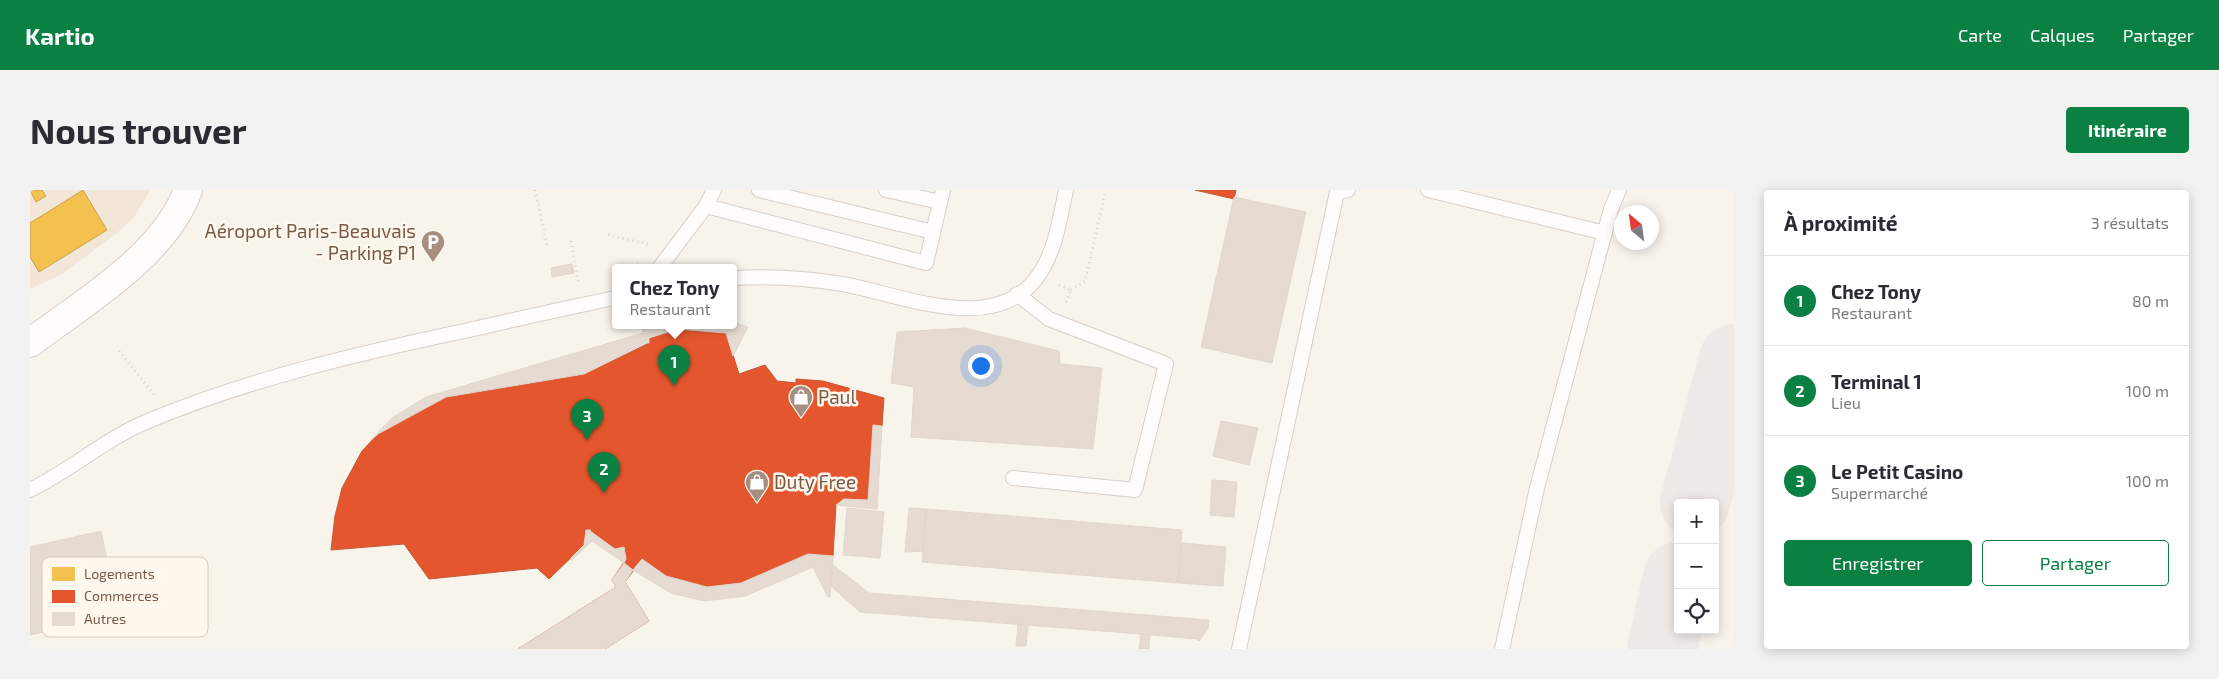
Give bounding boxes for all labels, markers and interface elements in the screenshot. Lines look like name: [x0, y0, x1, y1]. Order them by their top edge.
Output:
text: Kartio: [25, 21, 95, 50]
text: Carte: [1958, 24, 2002, 46]
text: Calques: [2030, 24, 2095, 46]
text: Partager: [2123, 24, 2194, 46]
button: Itinéraire: [2066, 107, 2189, 153]
text: Nous trouver: [30, 109, 247, 151]
north arrow: [1614, 205, 1659, 250]
text: À proximité: [1784, 210, 1898, 235]
text: 3 résultats: [2091, 213, 2169, 232]
place label: Aéroport Paris-Beauvais - Parking P1: [205, 219, 416, 264]
parking icon: Aéroport Paris-Beauvais - Parking P1: [420, 229, 446, 263]
popup: [612, 264, 737, 329]
text: Chez Tony: [630, 276, 719, 299]
text: Chez Tony: [1831, 280, 1921, 303]
text: 1: [1797, 291, 1803, 310]
text: 80 m: [2132, 291, 2169, 310]
text: Restaurant: [630, 299, 711, 318]
text: Restaurant: [1831, 303, 1912, 322]
pin: 1: [658, 345, 690, 386]
your location: [968, 353, 994, 379]
text: Terminal 1: [1831, 370, 1922, 393]
text: 2: [1795, 381, 1805, 400]
text: 100 m: [2126, 381, 2169, 400]
shop icon: Paul: [788, 384, 814, 418]
place label: Paul: [818, 385, 856, 408]
text: Lieu: [1831, 393, 1861, 412]
pin: 3: [571, 399, 603, 440]
pin: 2: [588, 452, 620, 493]
text: Le Petit Casino: [1831, 460, 1963, 483]
shop icon: Duty Free: [744, 469, 770, 503]
place label: Duty Free: [774, 470, 856, 493]
text: 3: [1795, 471, 1805, 490]
text: 100 m: [2126, 471, 2169, 490]
text: Supermarché: [1831, 483, 1928, 502]
map controls: [1674, 499, 1719, 634]
button: +: [1674, 499, 1719, 544]
button: Enregistrer: [1784, 540, 1972, 586]
button: Partager: [1982, 540, 2169, 586]
button: −: [1674, 544, 1719, 589]
legend: [42, 557, 208, 637]
text: Logements: [84, 565, 155, 582]
text: Commerces: [84, 587, 159, 604]
button: locate: [1674, 589, 1719, 634]
text: Autres: [84, 610, 126, 627]

